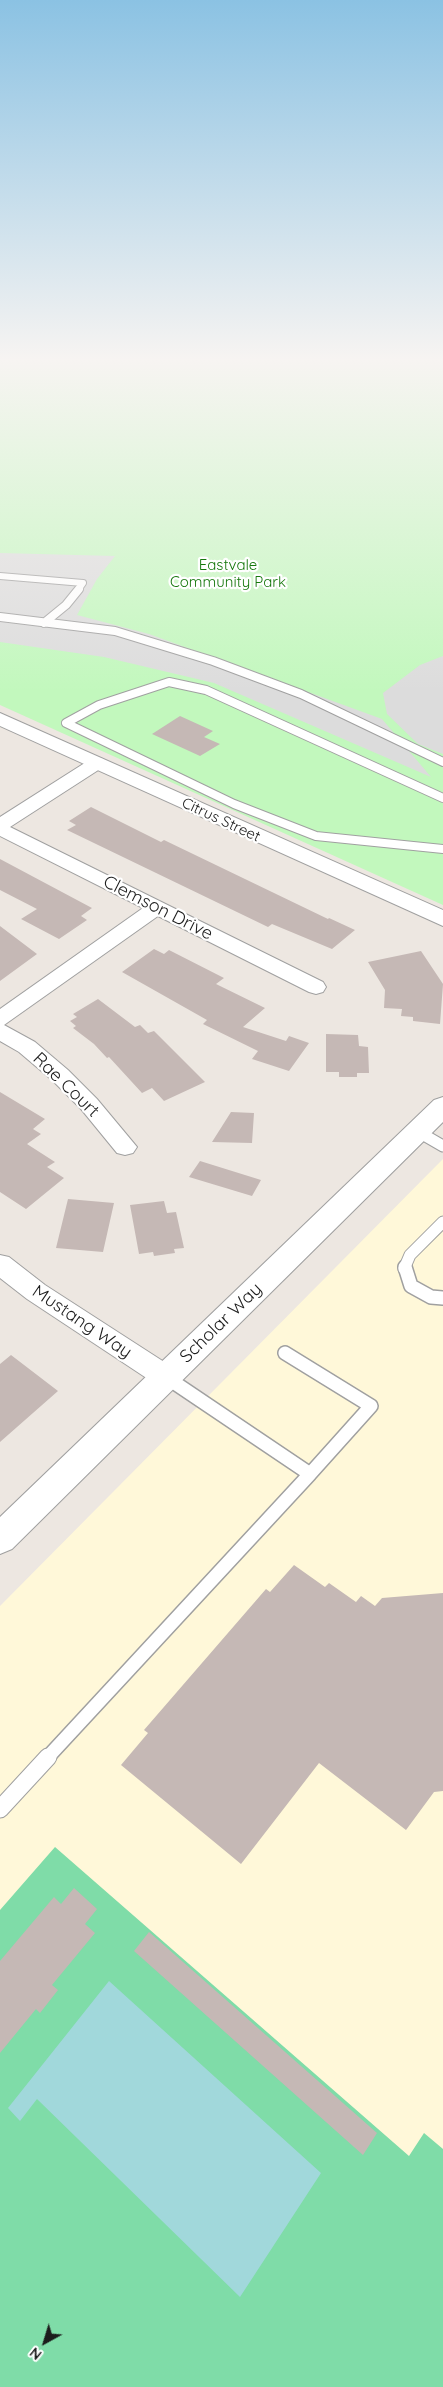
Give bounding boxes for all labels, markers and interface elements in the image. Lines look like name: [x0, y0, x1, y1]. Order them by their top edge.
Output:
park label: Eastvale Community Park: [170, 556, 286, 591]
street label: Citrus Street: [179, 794, 263, 846]
street label: Clemson Drive: [100, 871, 216, 945]
street label: Rae Court: [28, 1048, 104, 1122]
street label: Scholar Way: [175, 1278, 267, 1368]
street label: Mustang Way: [28, 1281, 136, 1363]
north arrow: [20, 2317, 70, 2367]
text: N: [26, 2343, 45, 2364]

